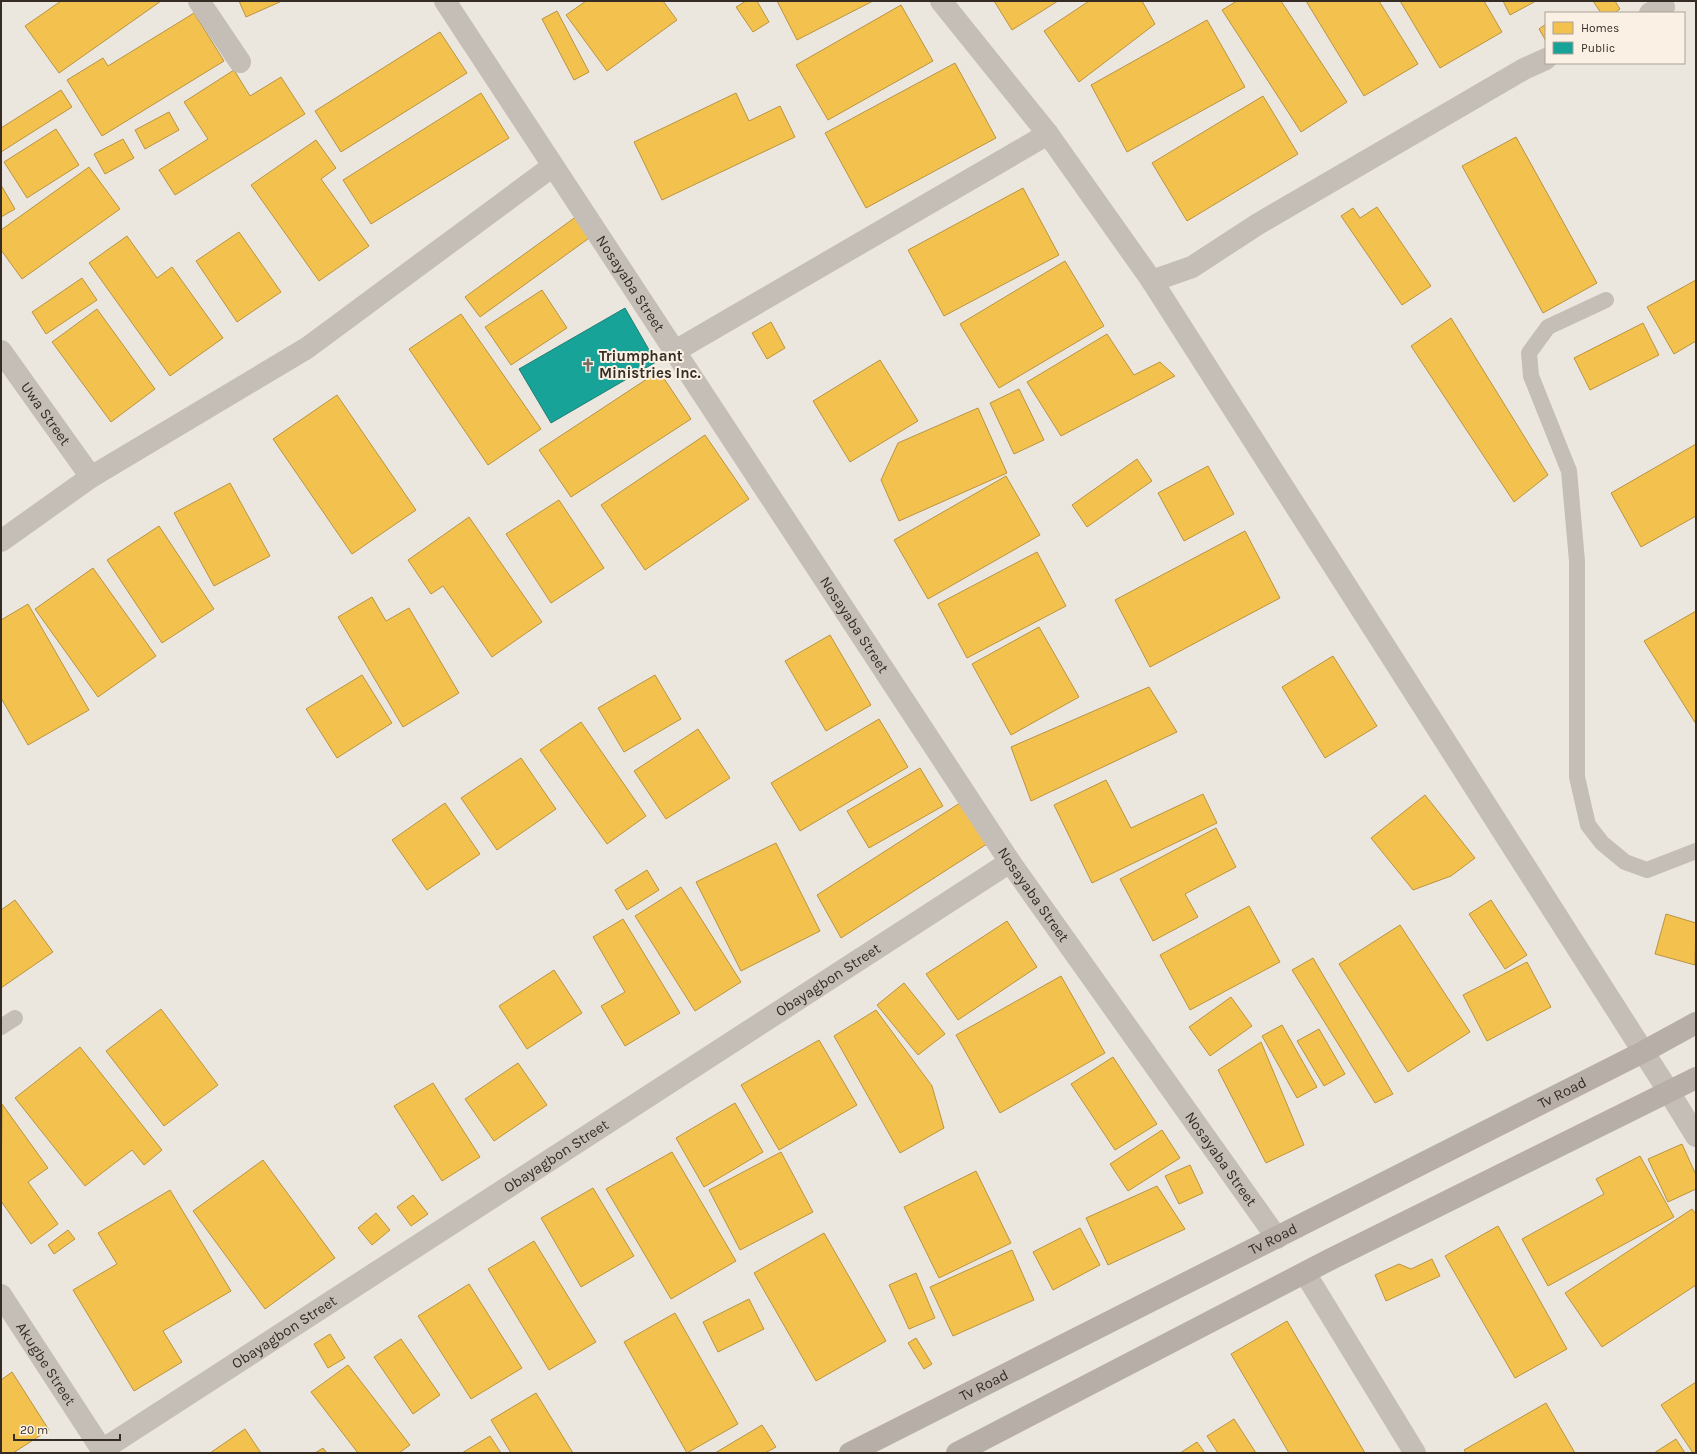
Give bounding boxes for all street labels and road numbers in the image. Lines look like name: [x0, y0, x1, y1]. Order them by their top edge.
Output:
street label: Nosayaba Street: [592, 232, 669, 336]
street label: Uwa Street: [17, 378, 75, 449]
street label: Nosayaba Street: [816, 573, 893, 677]
street label: Nosayaba Street: [994, 844, 1073, 946]
street label: Obayagbon Street: [772, 939, 884, 1020]
street label: Tv Road: [1535, 1073, 1589, 1113]
street label: Nosayaba Street: [1181, 1108, 1261, 1210]
street label: Obayagbon Street: [500, 1115, 612, 1197]
street label: Tv Road: [1246, 1219, 1300, 1259]
street label: Obayagbon Street: [228, 1291, 340, 1373]
street label: Akugbe Street: [12, 1319, 80, 1409]
street label: Tv Road: [957, 1366, 1011, 1405]

